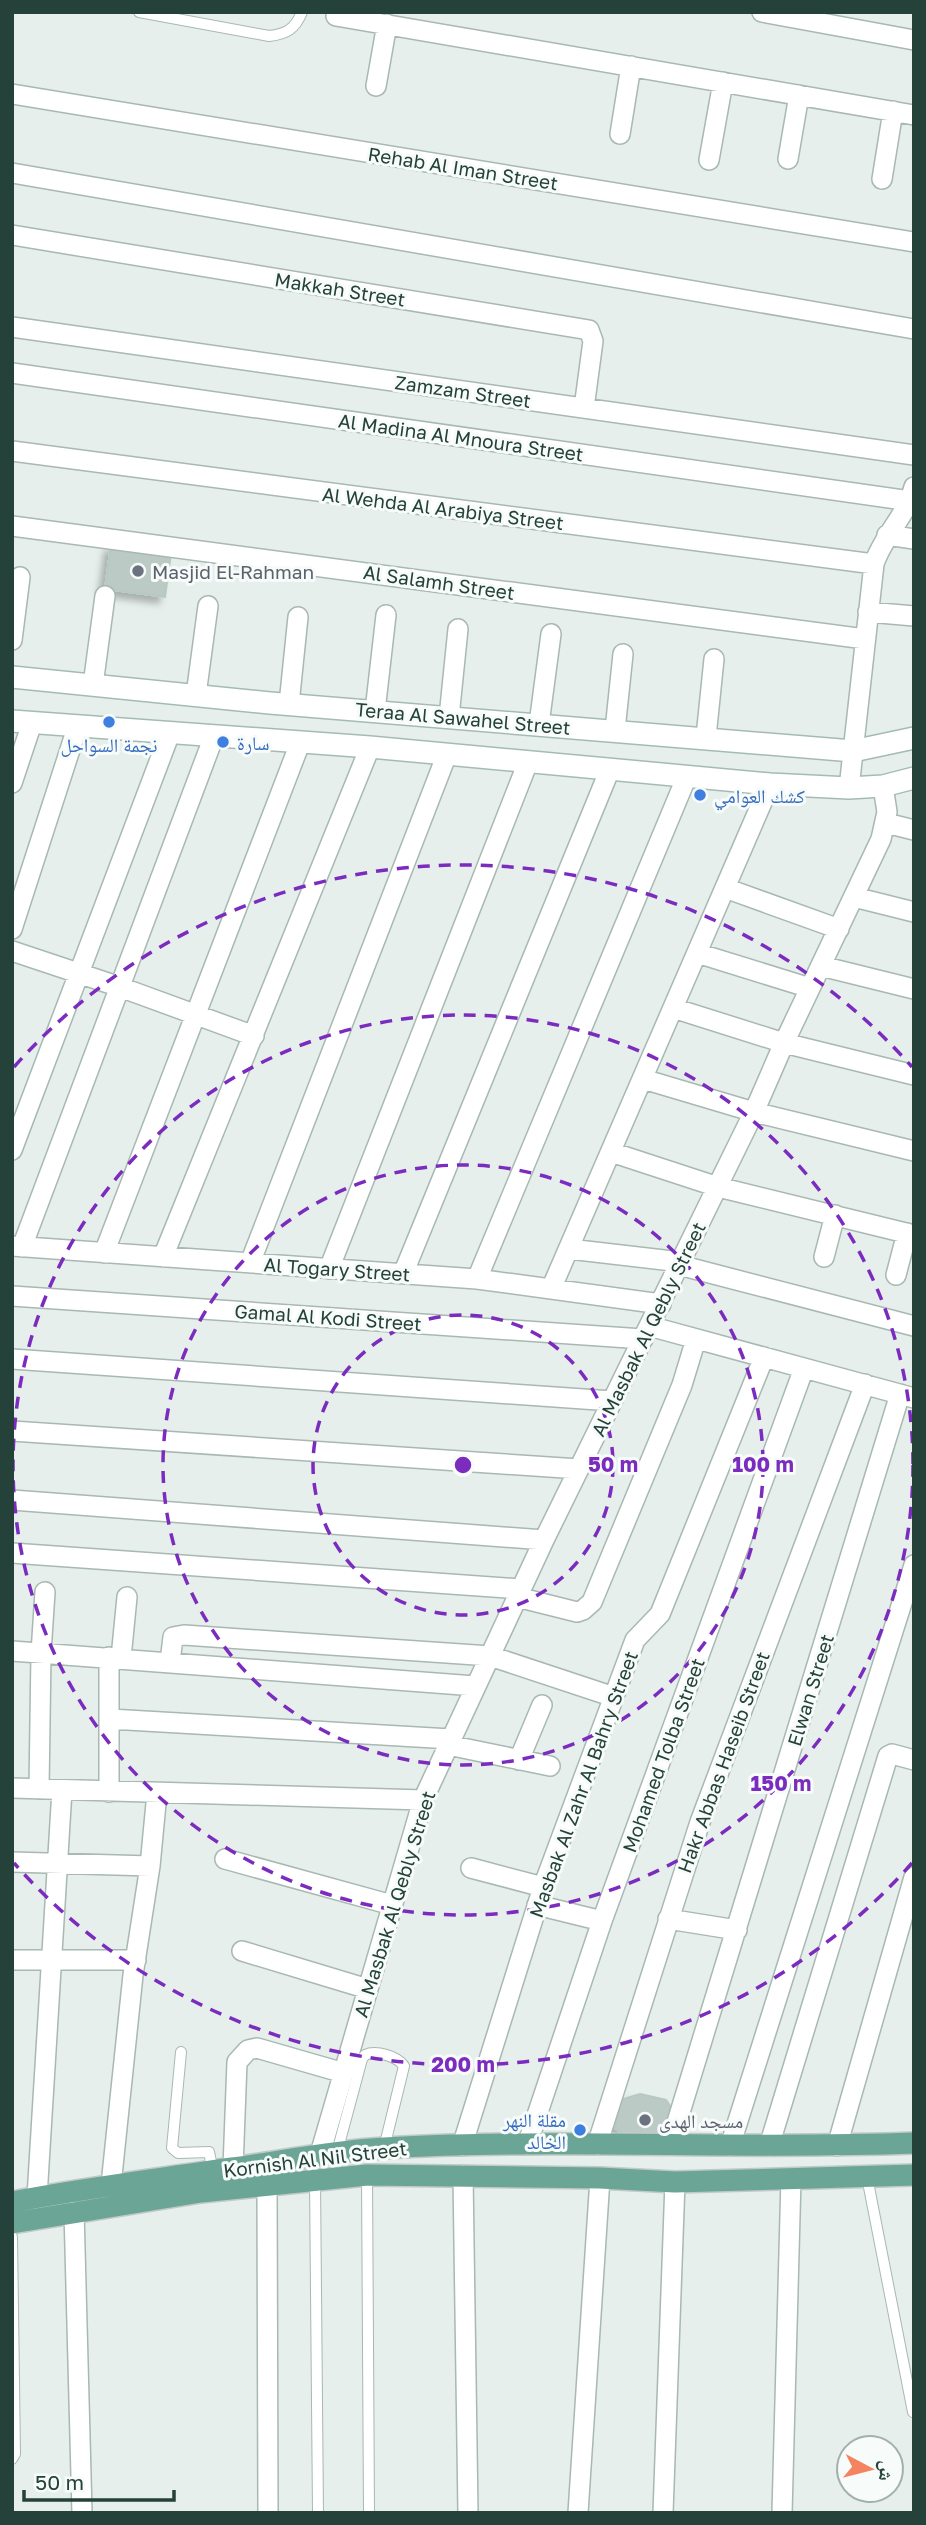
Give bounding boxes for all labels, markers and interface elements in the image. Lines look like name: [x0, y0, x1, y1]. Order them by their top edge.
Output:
street label: Rehab Al Iman Street: [366, 142, 560, 194]
street label: Makkah Street: [273, 267, 407, 311]
street label: Zamzam Street: [393, 370, 533, 412]
street label: Al Madina Al Mnoura Street: [337, 408, 585, 466]
street label: Al Wehda Al Arabiya Street: [321, 482, 565, 534]
place label: Masjid El-Rahman: [152, 560, 314, 583]
street label: Al Salamh Street: [362, 560, 516, 604]
marker: Masjid El-Rahman: [130, 563, 146, 579]
street label: Teraa Al Sawahel Street: [354, 697, 572, 739]
marker: نجمة السواحل: [101, 714, 117, 730]
place label: سارة: [237, 731, 269, 755]
place label: نجمة السواحل: [61, 733, 157, 757]
marker: سارة: [215, 734, 231, 750]
place label: كشك العوامي: [714, 784, 805, 811]
marker: كشك العوامي: [692, 787, 708, 803]
street label: Al Masbak Al Qebly Street: [586, 1218, 710, 1440]
street label: Al Togary Street: [263, 1252, 411, 1286]
street label: Gamal Al Kodi Street: [234, 1299, 422, 1335]
text: 50 m: [588, 1451, 638, 1477]
text: 100 m: [732, 1451, 794, 1477]
centre of rings: [451, 1453, 475, 1477]
street label: Elwan Street: [782, 1631, 838, 1749]
street label: Masbak Al Zahr Al Bahry Street: [524, 1647, 642, 1921]
street label: Hakr Abbas Haseib Street: [672, 1648, 774, 1876]
street label: Mohamed Tolba Street: [617, 1655, 709, 1855]
text: 150 m: [751, 1770, 811, 1796]
street label: Al Masbak Al Qebly Street: [349, 1788, 439, 2020]
text: 200 m: [431, 2051, 495, 2077]
place label: مقلة النهر الخالد: [502, 2108, 566, 2153]
place label: مسجد الهدى: [659, 2109, 743, 2133]
marker: مسجد الهدى: [637, 2112, 653, 2128]
marker: مقلة النهر الخالد: [572, 2122, 588, 2138]
street label: Kornish Al Nil Street: [222, 2136, 408, 2182]
north arrow: [835, 2434, 905, 2504]
scale bar: [24, 2458, 175, 2502]
text: ش: [874, 2460, 900, 2483]
text: 50 m: [35, 2469, 84, 2495]

